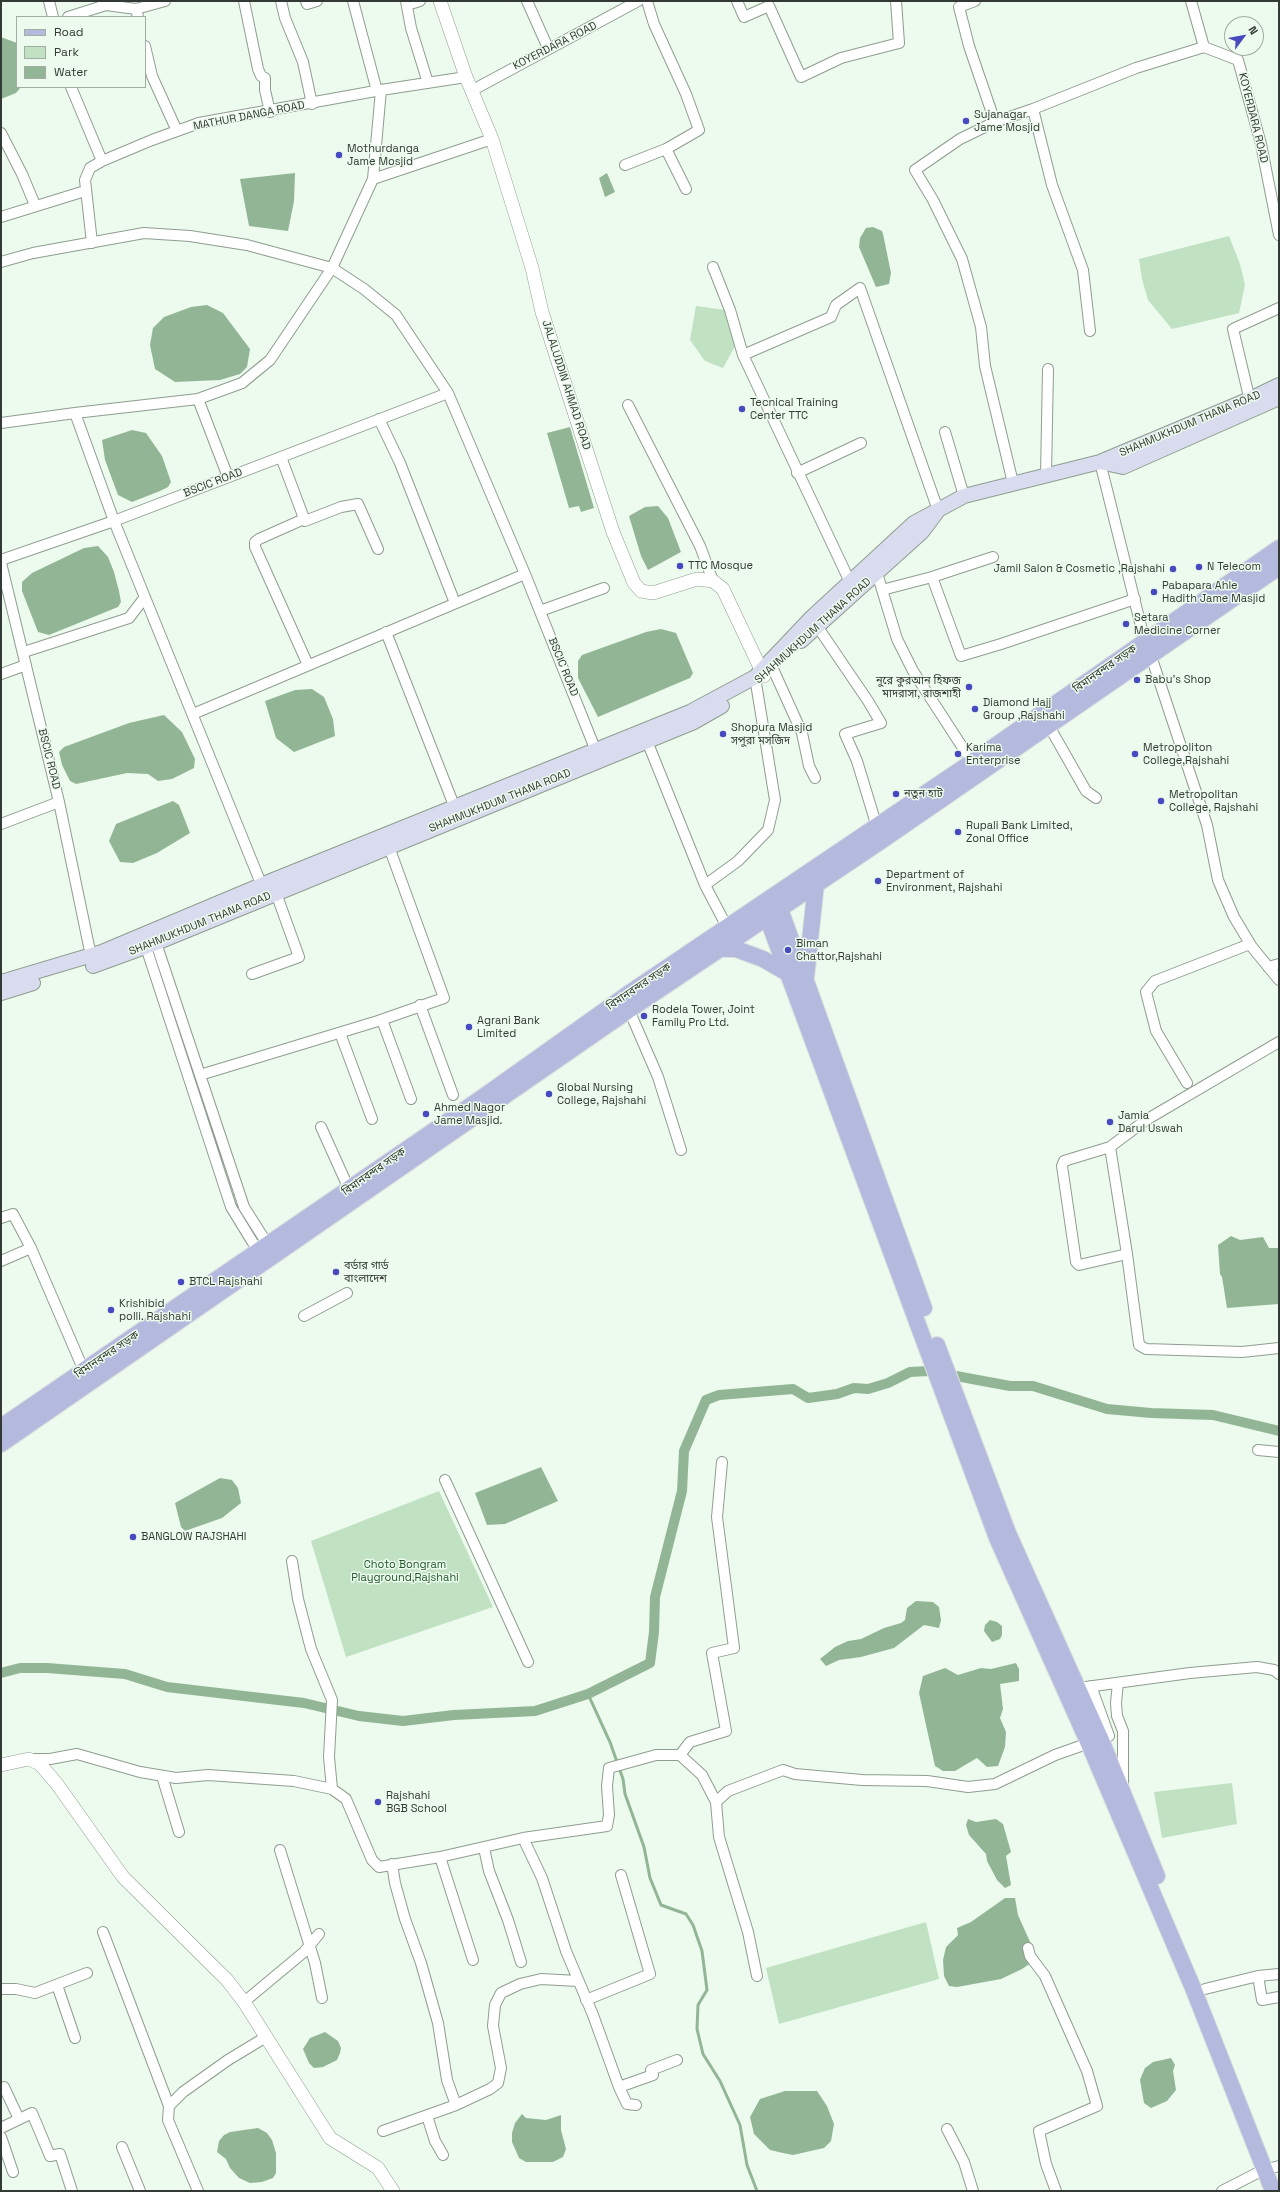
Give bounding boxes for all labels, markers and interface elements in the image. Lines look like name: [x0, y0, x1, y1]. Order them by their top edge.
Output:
legend: [16, 16, 146, 88]
north arrow: [1224, 16, 1264, 56]
street label: KOYERDARA ROAD: [511, 19, 599, 73]
text: N: [1245, 23, 1261, 37]
text: Road: [54, 24, 83, 40]
text: Park: [54, 44, 79, 60]
text: Water: [54, 64, 88, 80]
street label: KOYERDARA ROAD: [1235, 72, 1271, 164]
street label: MATHUR DANGA ROAD: [192, 99, 306, 133]
place label: Sujanagar Jame Mosjid: [974, 108, 1040, 134]
marker: Sujanagar Jame Mosjid: [961, 116, 971, 126]
place label: Mothurdanga Jame Mosjid: [347, 142, 419, 168]
marker: Mothurdanga Jame Mosjid: [334, 150, 344, 160]
street label: JALALUDDIN AHMAD ROAD: [539, 319, 593, 451]
street label: SHAHMUKHDUM THANA ROAD: [1117, 388, 1263, 460]
place label: Tecnical Training Center TTC: [750, 396, 838, 422]
marker: Tecnical Training Center TTC: [737, 404, 747, 414]
street label: BSCIC ROAD: [182, 466, 244, 500]
place label: TTC Mosque: [688, 559, 753, 573]
place label: N Telecom: [1207, 560, 1261, 574]
marker: TTC Mosque: [675, 561, 685, 571]
place label: Jamil Salon & Cosmetic ,Rajshahi: [994, 562, 1165, 576]
marker: N Telecom: [1194, 562, 1204, 572]
marker: Jamil Salon & Cosmetic ,Rajshahi: [1168, 564, 1178, 574]
street label: SHAHMUKHDUM THANA ROAD: [752, 575, 874, 687]
place label: Pabapara Ahle Hadith Jame Masjid: [1162, 579, 1265, 605]
marker: Pabapara Ahle Hadith Jame Masjid: [1149, 587, 1159, 597]
place label: Setara Medicine Corner: [1134, 611, 1221, 637]
marker: Setara Medicine Corner: [1121, 619, 1131, 629]
street label: BSCIC ROAD: [545, 636, 581, 698]
street label: বিমানবন্দর সড়ক: [1071, 642, 1139, 696]
place label: Babu's Shop: [1145, 673, 1211, 687]
place label: নুরে কুরআন হিফজ মাদরাসা, রাজশাহী: [876, 674, 961, 700]
marker: Babu's Shop: [1132, 675, 1142, 685]
marker: নুরে কুরআন হিফজ মাদরাসা, রাজশাহী: [964, 682, 974, 692]
place label: Diamond Hajj Group ,Rajshahi: [983, 696, 1065, 722]
marker: Diamond Hajj Group ,Rajshahi: [970, 704, 980, 714]
place label: Shopura Masjid সপুরা মসজিদ: [731, 721, 812, 747]
street label: BSCIC ROAD: [35, 727, 63, 791]
marker: Shopura Masjid সপুরা মসজিদ: [718, 729, 728, 739]
place label: Karima Enterprise: [966, 741, 1021, 767]
place label: Metropoliton College,Rajshahi: [1143, 741, 1229, 767]
marker: Karima Enterprise: [953, 749, 963, 759]
marker: Metropoliton College,Rajshahi: [1130, 749, 1140, 759]
street label: SHAHMUKHDUM THANA ROAD: [427, 766, 573, 836]
place label: নতুন হাট: [904, 787, 943, 801]
place label: Metropolitan College, Rajshahi: [1169, 788, 1258, 814]
marker: নতুন হাট: [891, 789, 901, 799]
marker: Metropolitan College, Rajshahi: [1156, 796, 1166, 806]
place label: Rupali Bank Limited, Zonal Office: [966, 819, 1072, 845]
marker: Rupali Bank Limited, Zonal Office: [953, 827, 963, 837]
place label: Department of Environment, Rajshahi: [886, 868, 1002, 894]
marker: Department of Environment, Rajshahi: [873, 876, 883, 886]
street label: SHAHMUKHDUM THANA ROAD: [127, 889, 273, 959]
place label: Biman Chattor,Rajshahi: [796, 937, 882, 963]
marker: Biman Chattor,Rajshahi: [783, 945, 793, 955]
street label: বিমানবন্দর সড়ক: [604, 961, 674, 1013]
place label: Rodela Tower, Joint Family Pro Ltd.: [652, 1003, 755, 1029]
marker: Rodela Tower, Joint Family Pro Ltd.: [639, 1011, 649, 1021]
place label: Agrani Bank Limited: [477, 1014, 540, 1040]
marker: Agrani Bank Limited: [464, 1022, 474, 1032]
place label: Global Nursing College, Rajshahi: [557, 1081, 646, 1107]
marker: Global Nursing College, Rajshahi: [544, 1089, 554, 1099]
place label: Ahmed Nagor Jame Masjid.: [434, 1101, 505, 1127]
marker: Ahmed Nagor Jame Masjid.: [421, 1109, 431, 1119]
place label: Jamia Darul Uswah: [1118, 1109, 1183, 1135]
marker: Jamia Darul Uswah: [1105, 1117, 1115, 1127]
street label: বিমানবন্দর সড়ক: [340, 1145, 408, 1199]
place label: বর্ডার গার্ড বাংলাদেশ: [344, 1259, 389, 1285]
marker: বর্ডার গার্ড বাংলাদেশ: [331, 1267, 341, 1277]
place label: BTCL Rajshahi: [189, 1275, 262, 1289]
marker: BTCL Rajshahi: [176, 1277, 186, 1287]
place label: Krishibid polli. Rajshahi: [119, 1297, 191, 1323]
marker: Krishibid polli. Rajshahi: [106, 1305, 116, 1315]
street label: বিমানবন্দর সড়ক: [72, 1329, 142, 1381]
place label: BANGLOW RAJSHAHI: [141, 1530, 246, 1544]
marker: BANGLOW RAJSHAHI: [128, 1532, 138, 1542]
park label: Choto Bongram Playground,Rajshahi: [351, 1558, 459, 1584]
place label: Rajshahi BGB School: [386, 1789, 447, 1815]
marker: Rajshahi BGB School: [373, 1797, 383, 1807]

